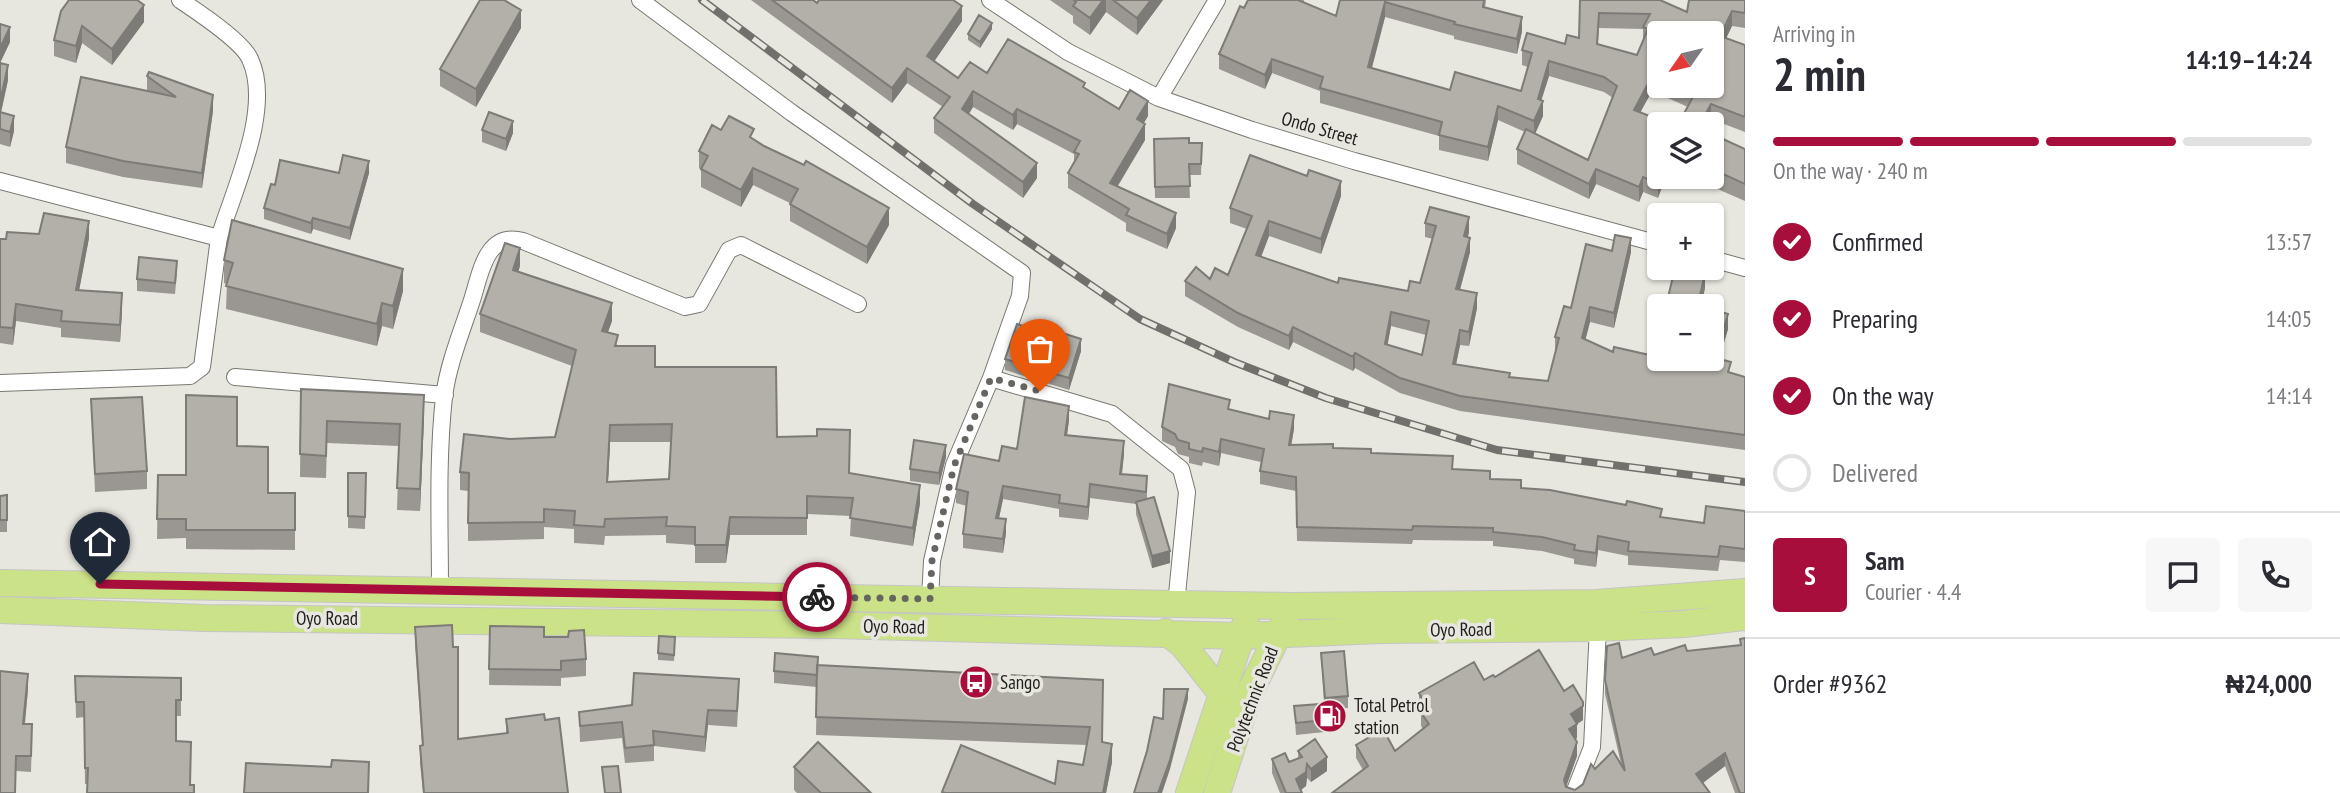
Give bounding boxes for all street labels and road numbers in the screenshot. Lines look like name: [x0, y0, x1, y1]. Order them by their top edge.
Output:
street label: Ondo Street: [1279, 106, 1362, 151]
street label: Oyo Road: [296, 606, 358, 630]
street label: Oyo Road: [863, 613, 925, 639]
street label: Oyo Road: [1430, 616, 1492, 642]
street label: Polytechnic Road: [1221, 643, 1283, 755]

